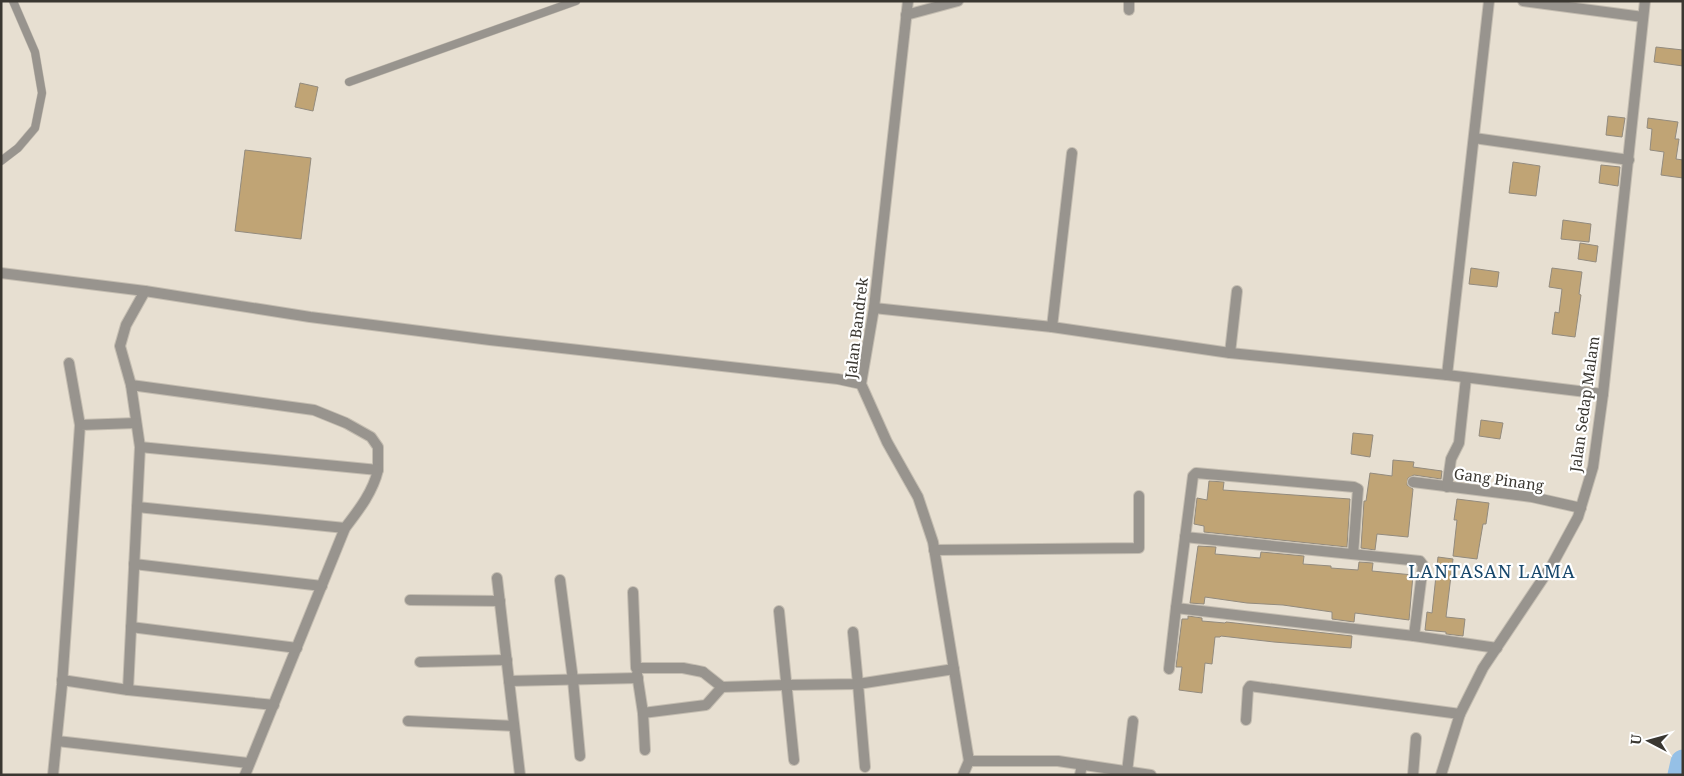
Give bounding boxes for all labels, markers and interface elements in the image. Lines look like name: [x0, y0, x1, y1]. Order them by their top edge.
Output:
street label: Jalan Bandrek: [840, 276, 872, 381]
street label: Jalan Sedap Malam: [1564, 335, 1603, 474]
street label: Gang Pinang: [1453, 463, 1545, 495]
district label: LANTASAN LAMA: [1408, 559, 1576, 583]
north arrow: [1624, 716, 1674, 766]
text: U: [1626, 733, 1646, 746]

